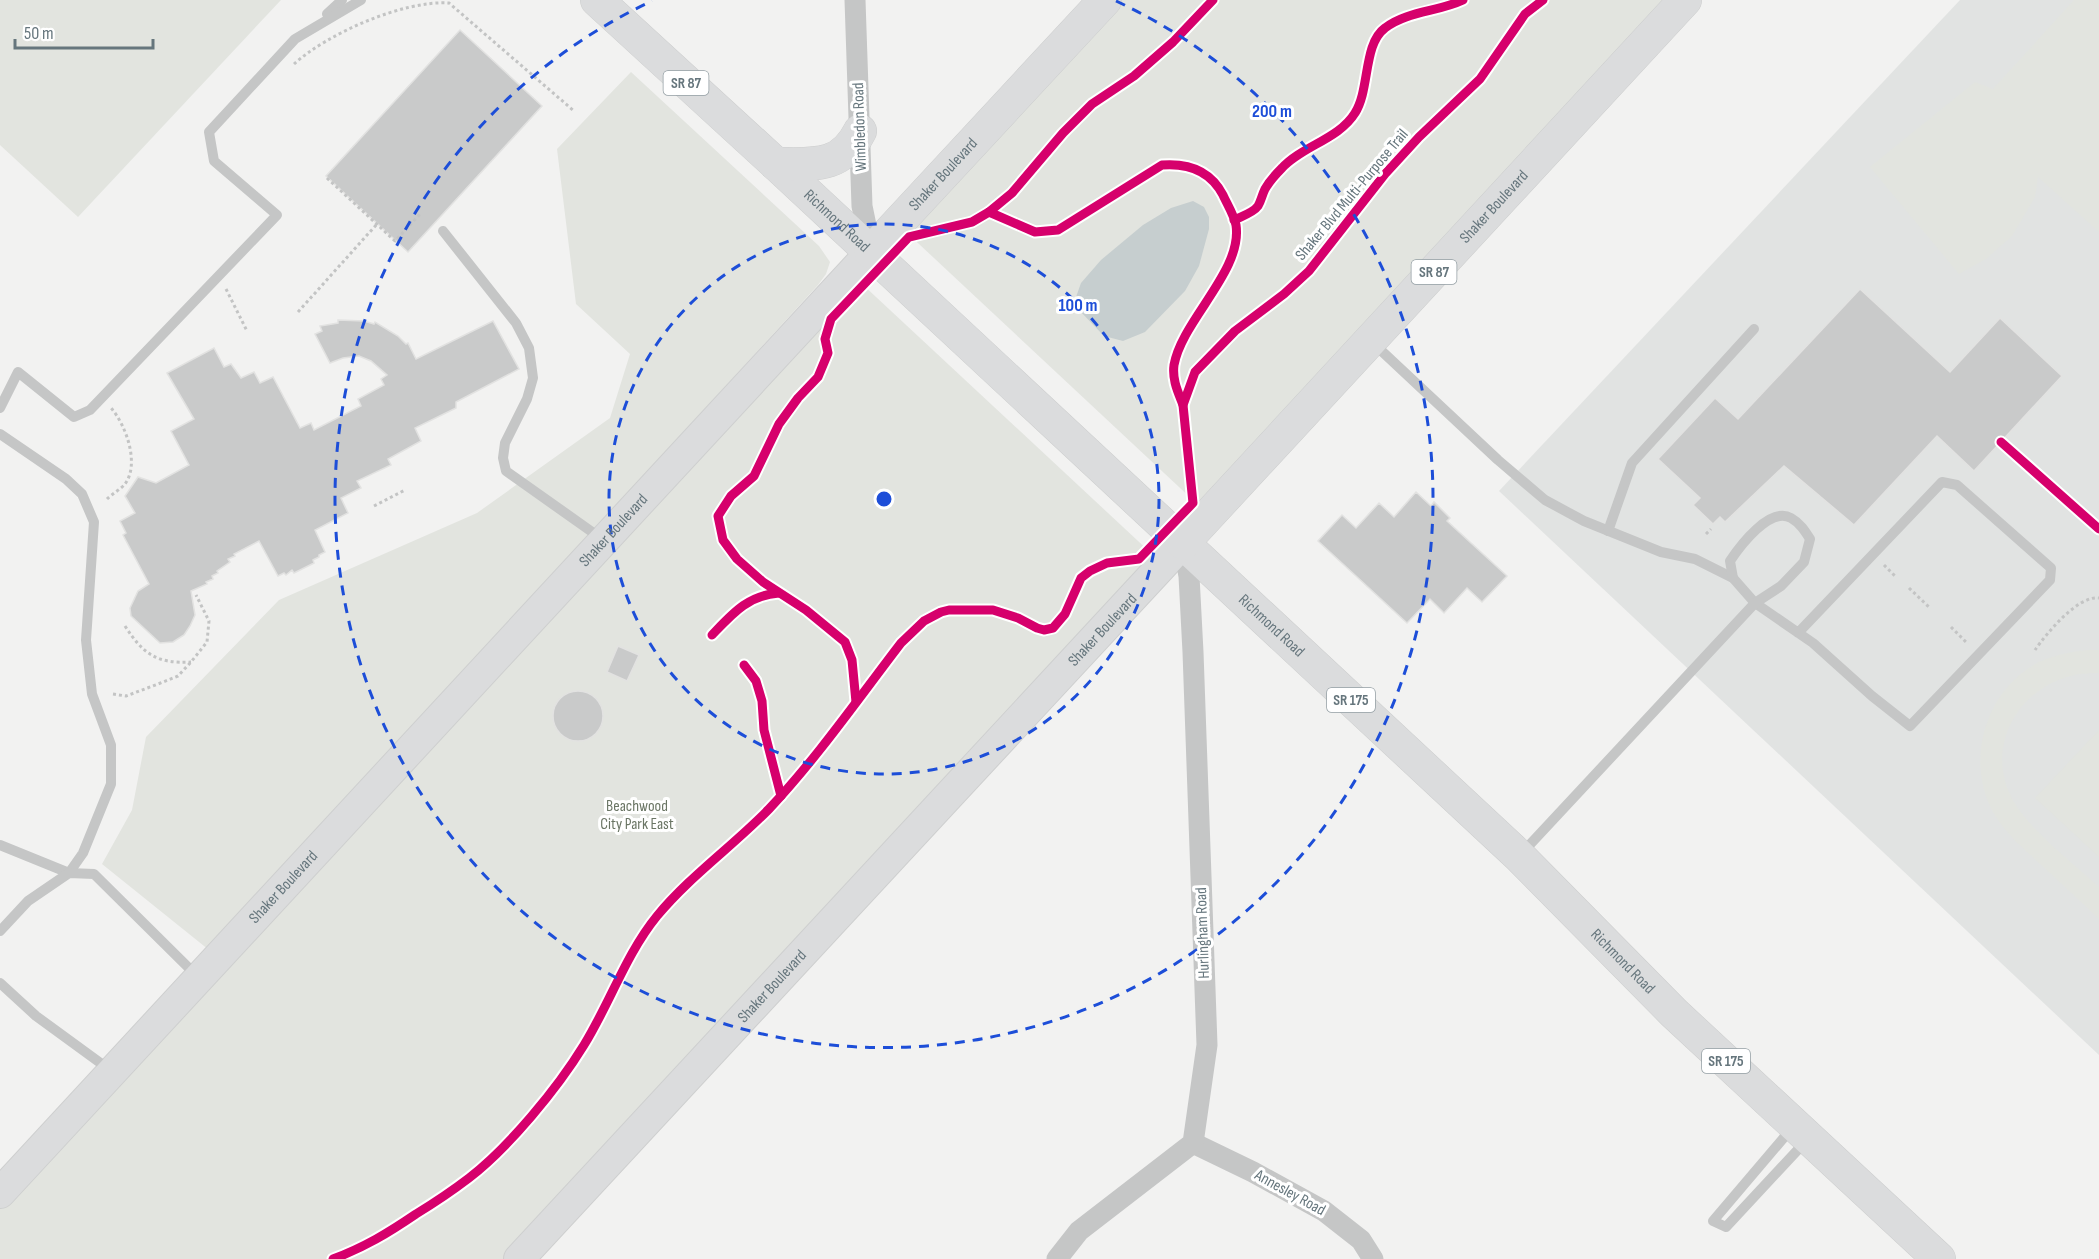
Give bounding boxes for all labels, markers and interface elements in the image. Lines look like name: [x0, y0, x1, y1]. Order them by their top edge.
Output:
scale bar: [15, 12, 153, 50]
text: 50 m: [24, 23, 54, 44]
road number: SR 87: [664, 71, 708, 95]
street label: Wimbledon Road: [849, 82, 871, 172]
text: 200 m: [1252, 101, 1292, 122]
street label: Shaker Blvd Multi-Purpose Trail: [1292, 126, 1412, 264]
street label: Shaker Boulevard: [905, 134, 981, 215]
street label: Shaker Boulevard: [1456, 166, 1532, 247]
street label: Richmond Road: [800, 185, 874, 256]
road number: SR 87: [1412, 260, 1456, 284]
text: 100 m: [1059, 295, 1098, 316]
centre of rings: [874, 489, 894, 509]
street label: Shaker Boulevard: [575, 490, 652, 571]
street label: Shaker Boulevard: [1064, 590, 1141, 670]
street label: Richmond Road: [1235, 590, 1309, 661]
road number: SR 175: [1327, 688, 1375, 712]
park label: Beachwood City Park East: [600, 797, 674, 834]
street label: Shaker Boulevard: [245, 847, 322, 927]
street label: Hurlingham Road: [1192, 887, 1214, 979]
street label: Richmond Road: [1587, 925, 1659, 998]
street label: Shaker Boulevard: [734, 946, 810, 1027]
road number: SR 175: [1702, 1049, 1750, 1073]
street label: Annesley Road: [1251, 1165, 1329, 1220]

